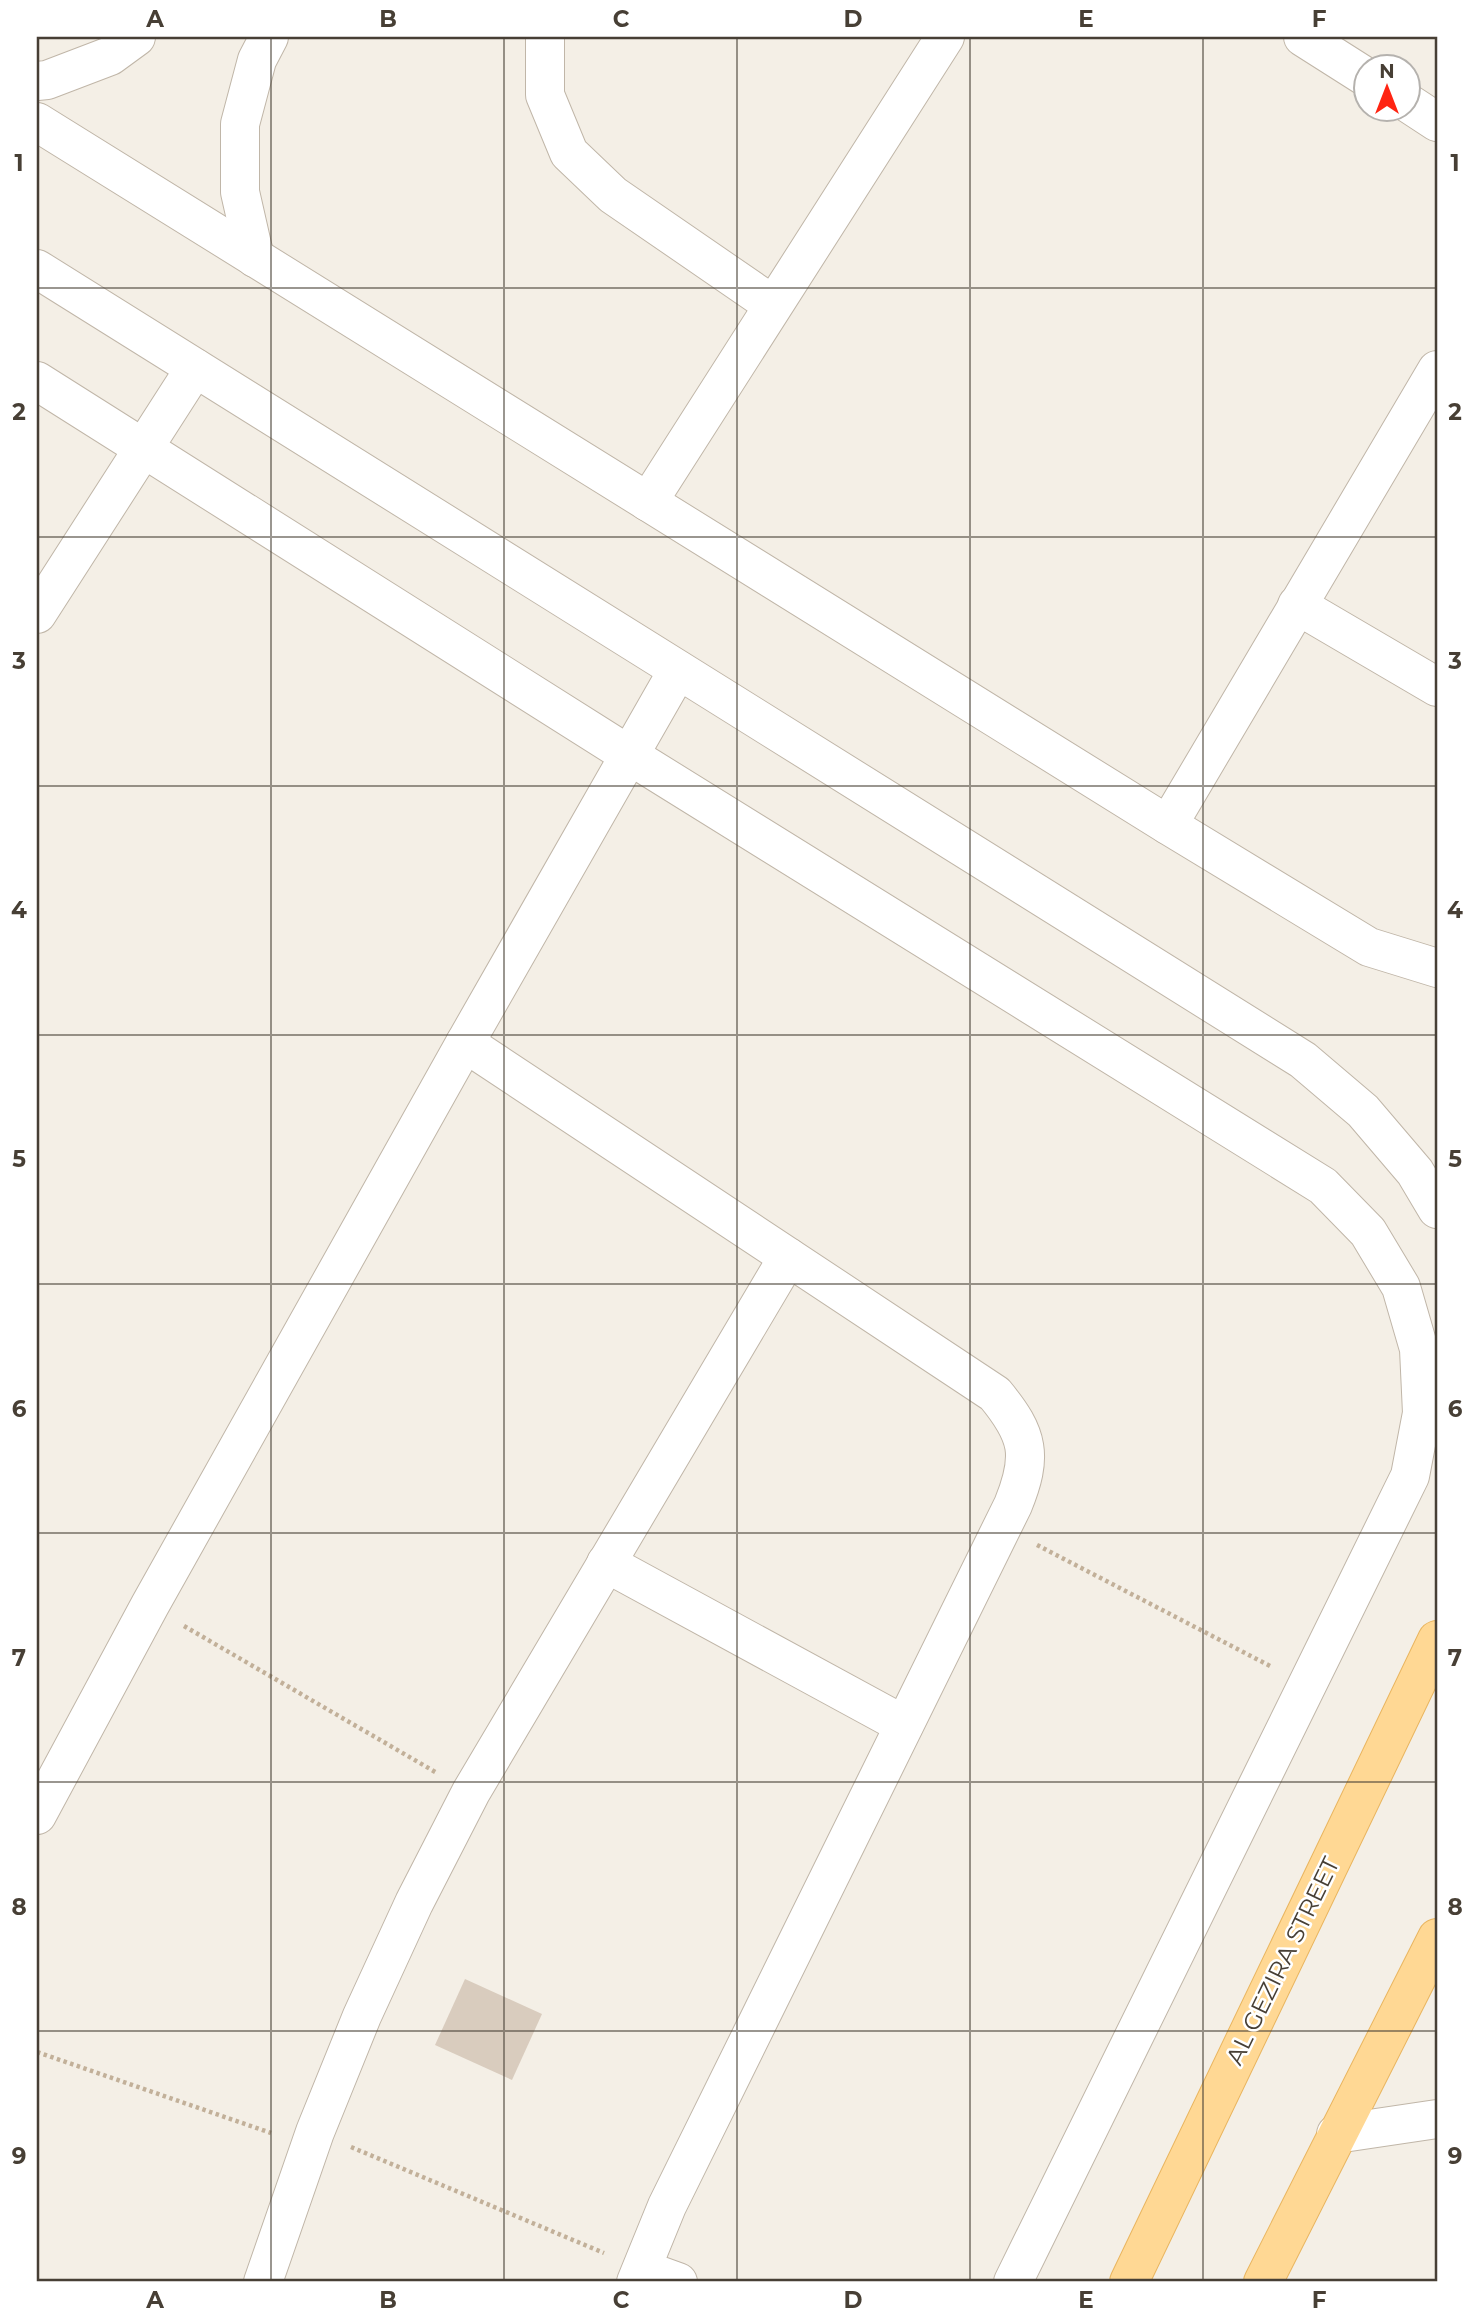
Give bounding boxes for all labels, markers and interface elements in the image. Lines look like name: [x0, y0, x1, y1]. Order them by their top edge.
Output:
text: A: [145, 5, 164, 33]
text: B: [379, 5, 397, 33]
text: C: [613, 5, 630, 33]
text: D: [844, 5, 863, 33]
text: E: [1078, 5, 1094, 33]
text: F: [1312, 5, 1327, 33]
north arrow: [1352, 52, 1422, 122]
text: N: [1379, 60, 1395, 83]
text: 1: [14, 149, 24, 177]
text: 1: [1450, 149, 1460, 177]
text: 2: [12, 398, 26, 426]
text: 2: [1448, 398, 1462, 426]
text: 3: [11, 647, 26, 675]
text: 3: [1447, 647, 1462, 675]
text: 4: [11, 896, 27, 924]
text: 4: [1447, 896, 1463, 924]
text: 5: [12, 1145, 26, 1173]
text: 5: [1448, 1145, 1462, 1173]
text: 6: [12, 1395, 27, 1423]
text: 6: [1448, 1395, 1463, 1423]
text: 7: [12, 1644, 26, 1672]
text: 7: [1448, 1644, 1462, 1672]
street label: AL GEZIRA STREET: [1220, 1852, 1346, 2069]
text: 8: [11, 1893, 27, 1921]
text: 8: [1447, 1893, 1463, 1921]
text: 9: [12, 2142, 26, 2170]
text: 9: [1448, 2142, 1462, 2170]
text: A: [145, 2286, 164, 2314]
text: B: [379, 2286, 397, 2314]
text: C: [613, 2286, 630, 2314]
text: D: [844, 2286, 863, 2314]
text: E: [1078, 2286, 1094, 2314]
text: F: [1312, 2286, 1327, 2314]

